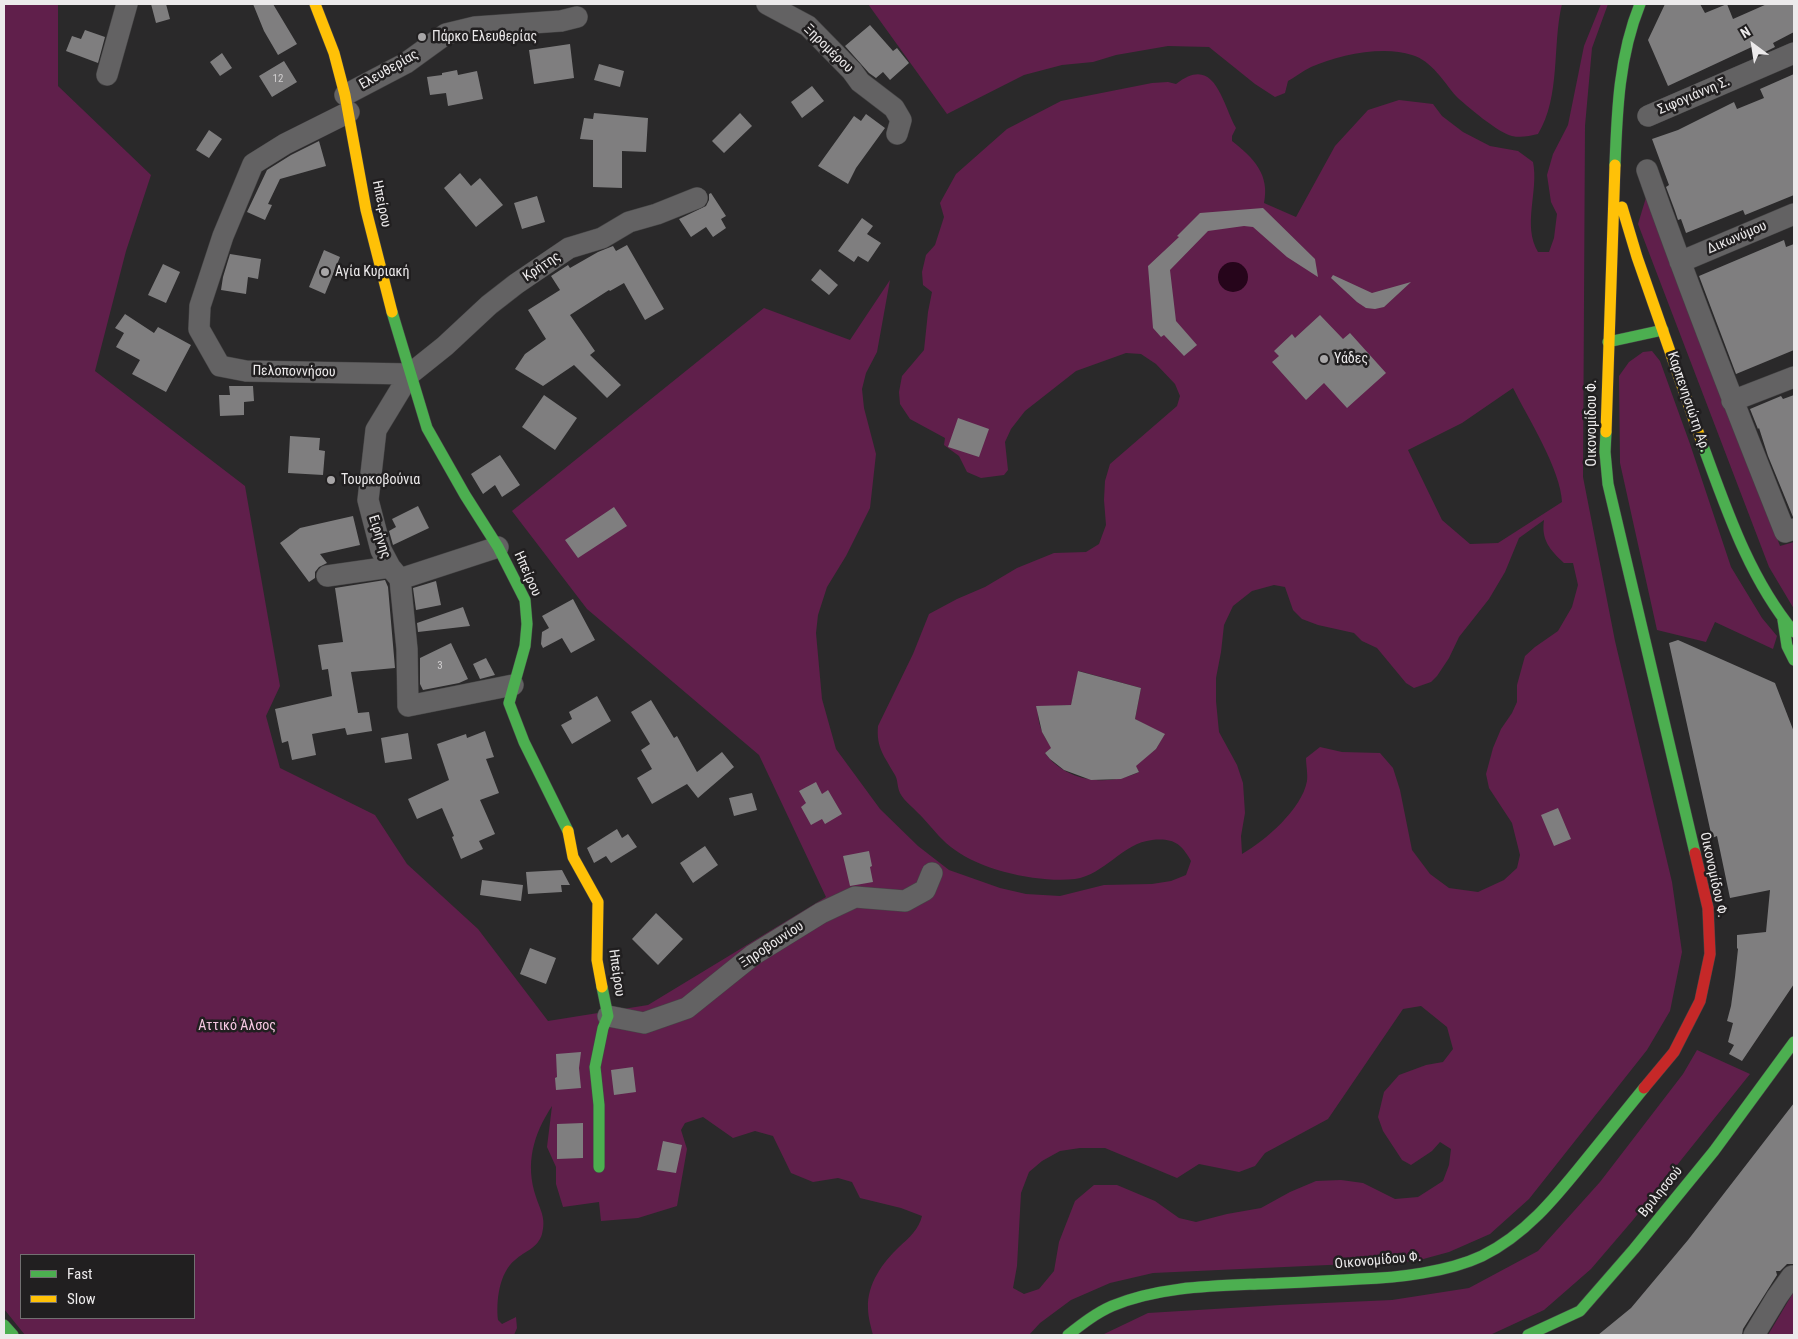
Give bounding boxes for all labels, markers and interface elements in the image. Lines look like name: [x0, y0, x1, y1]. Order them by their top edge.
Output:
north arrow: [1728, 20, 1778, 70]
street label: Ξηρομέρου: [800, 21, 856, 77]
text: N: [1737, 23, 1753, 41]
place label: Πάρκο Ελευθερίας: [432, 29, 537, 45]
marker: Πάρκο Ελευθερίας: [416, 31, 428, 43]
street label: Ελευθερίας: [356, 46, 422, 94]
house number: 12: [273, 72, 283, 86]
street label: Σιφογιάννη Σ.: [1655, 73, 1733, 119]
street label: Ηπείρου: [368, 179, 394, 229]
street label: Δικωνύμου: [1705, 218, 1769, 258]
street label: Κρήτης: [520, 248, 564, 286]
place label: Αγία Κυριακή: [335, 264, 409, 280]
marker: Αγία Κυριακή: [319, 266, 331, 278]
street label: Καρπενησιώτη Αρ.: [1663, 350, 1713, 454]
place label: Υάδες: [1334, 351, 1368, 367]
marker: Υάδες: [1318, 353, 1330, 365]
street label: Πελοποννήσου: [252, 363, 336, 381]
street label: Οικονομίδου Φ.: [1584, 380, 1600, 466]
place label: Τουρκοβούνια: [341, 472, 420, 488]
marker: Τουρκοβούνια: [325, 474, 337, 486]
street label: Ειρήνης: [364, 513, 394, 561]
street label: Ηπείρου: [510, 549, 544, 599]
house number: 3: [437, 659, 443, 673]
street label: Οικονομίδου Φ.: [1696, 831, 1730, 919]
street label: Ξηροβουνίου: [737, 918, 807, 972]
street label: Ηπείρου: [604, 948, 628, 998]
park label: Αττικό Άλσος: [198, 1018, 276, 1034]
street label: Βριλησσού: [1635, 1163, 1687, 1221]
street label: Οικονομίδου Φ.: [1334, 1249, 1422, 1273]
legend: [20, 1254, 195, 1319]
text: Fast: [67, 1265, 92, 1283]
text: Slow: [67, 1290, 96, 1308]

